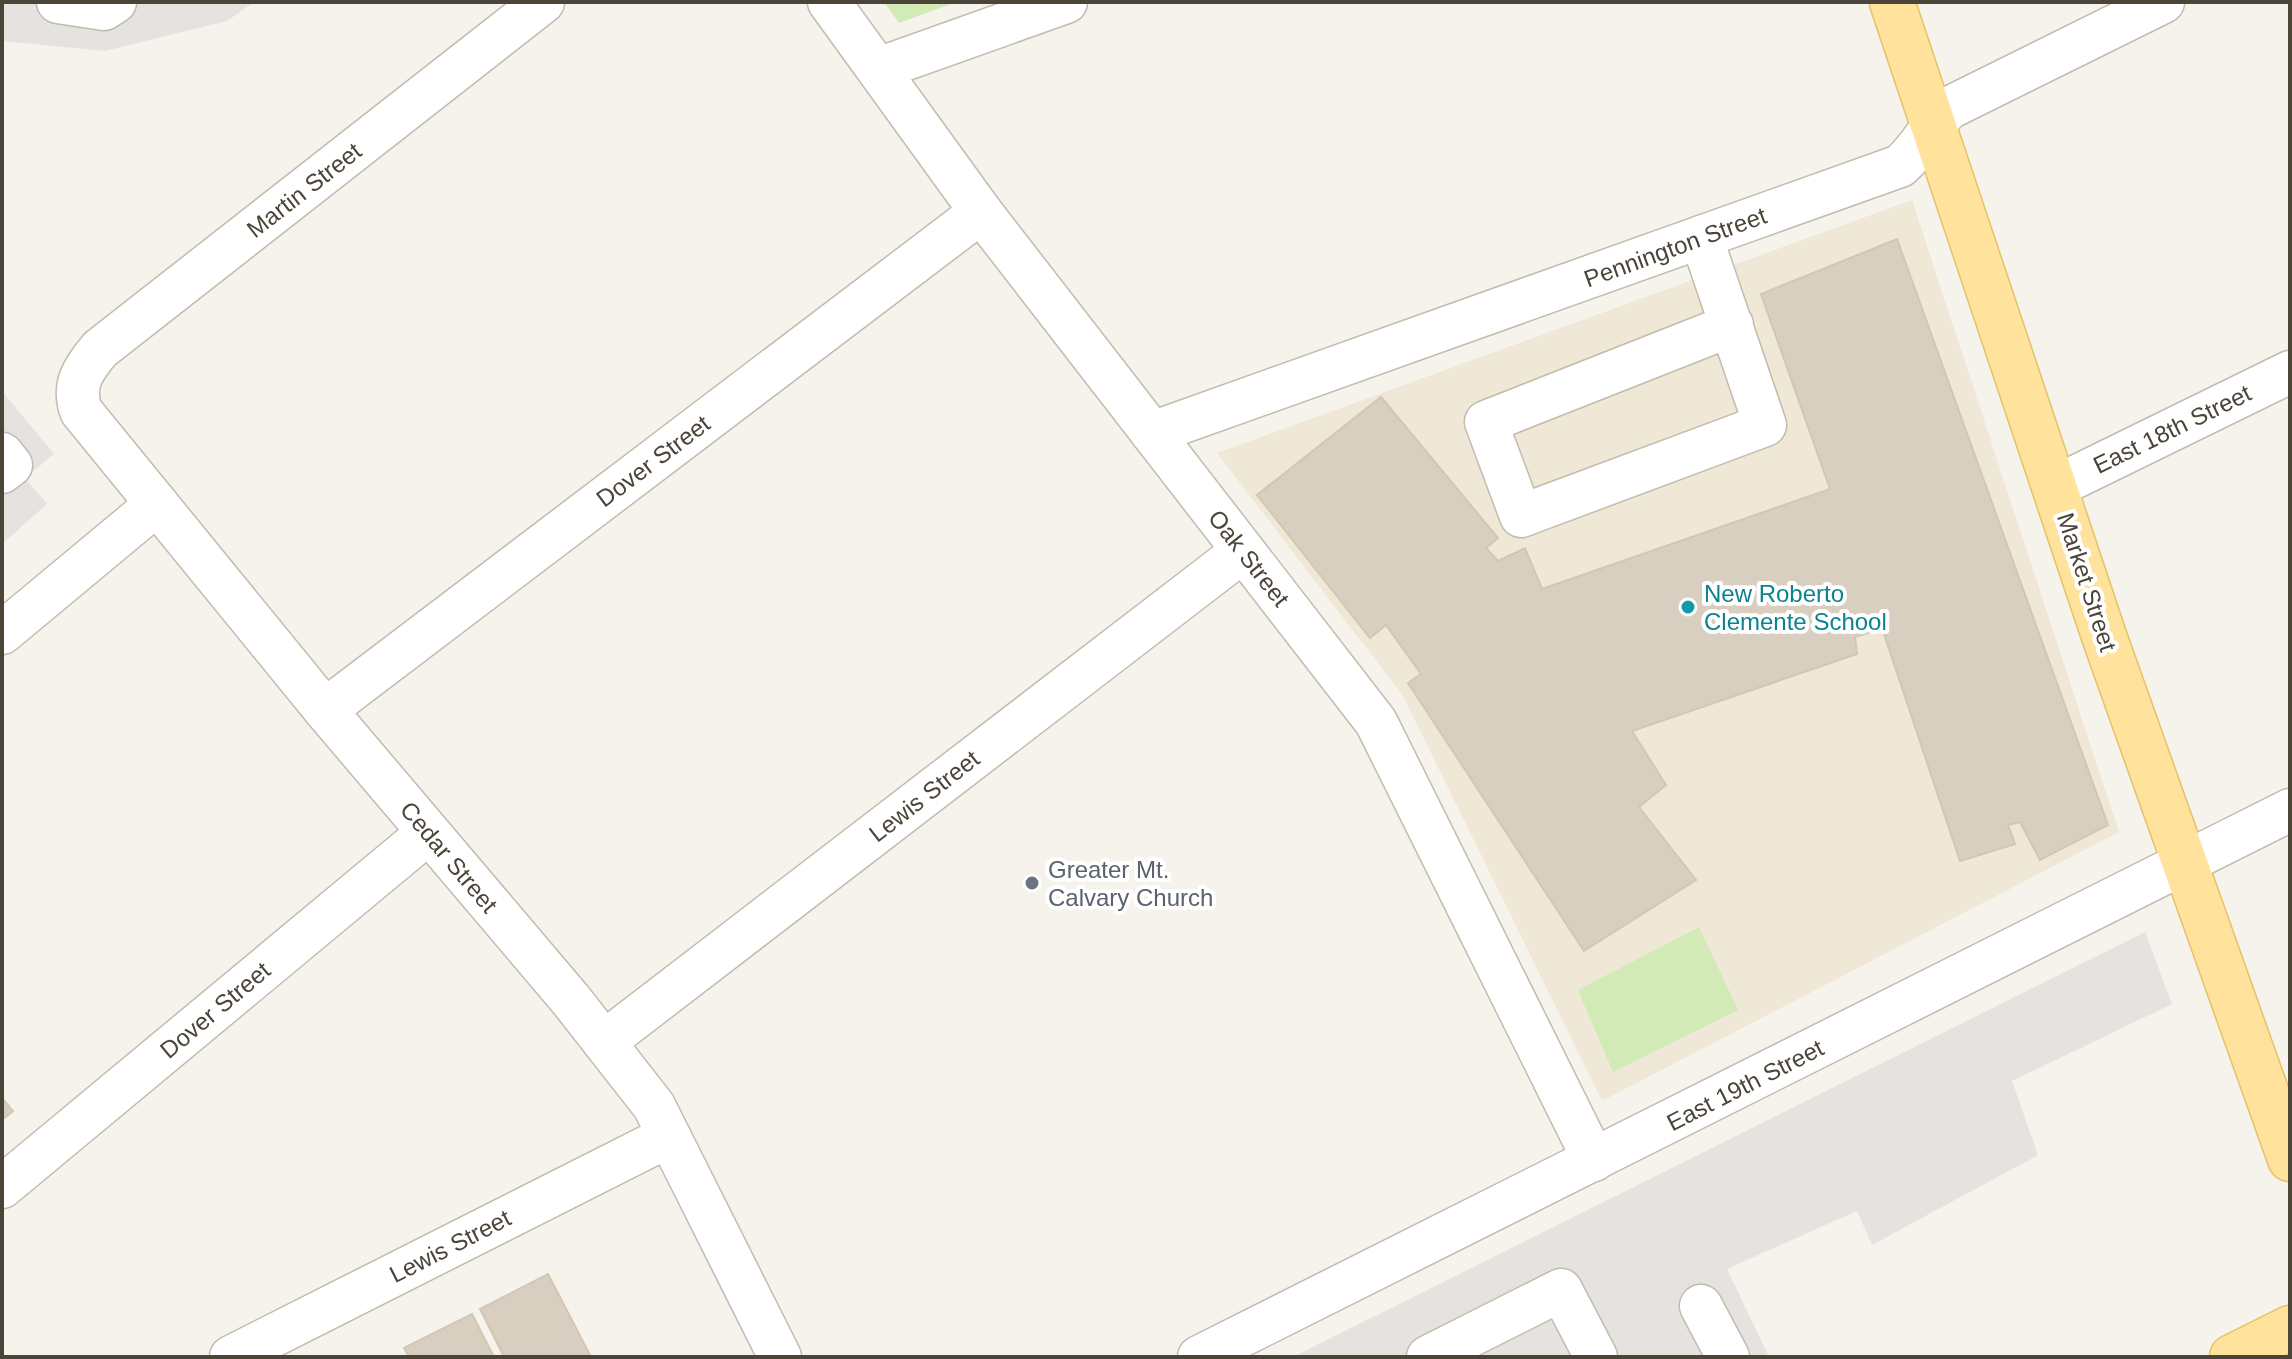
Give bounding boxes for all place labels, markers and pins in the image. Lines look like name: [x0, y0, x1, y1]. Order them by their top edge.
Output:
place label: New Roberto Clemente School: [1704, 580, 1887, 635]
marker: New Roberto Clemente School: [1679, 598, 1697, 616]
place label: Greater Mt. Calvary Church: [1048, 856, 1213, 911]
marker: Greater Mt. Calvary Church: [1023, 874, 1041, 892]

